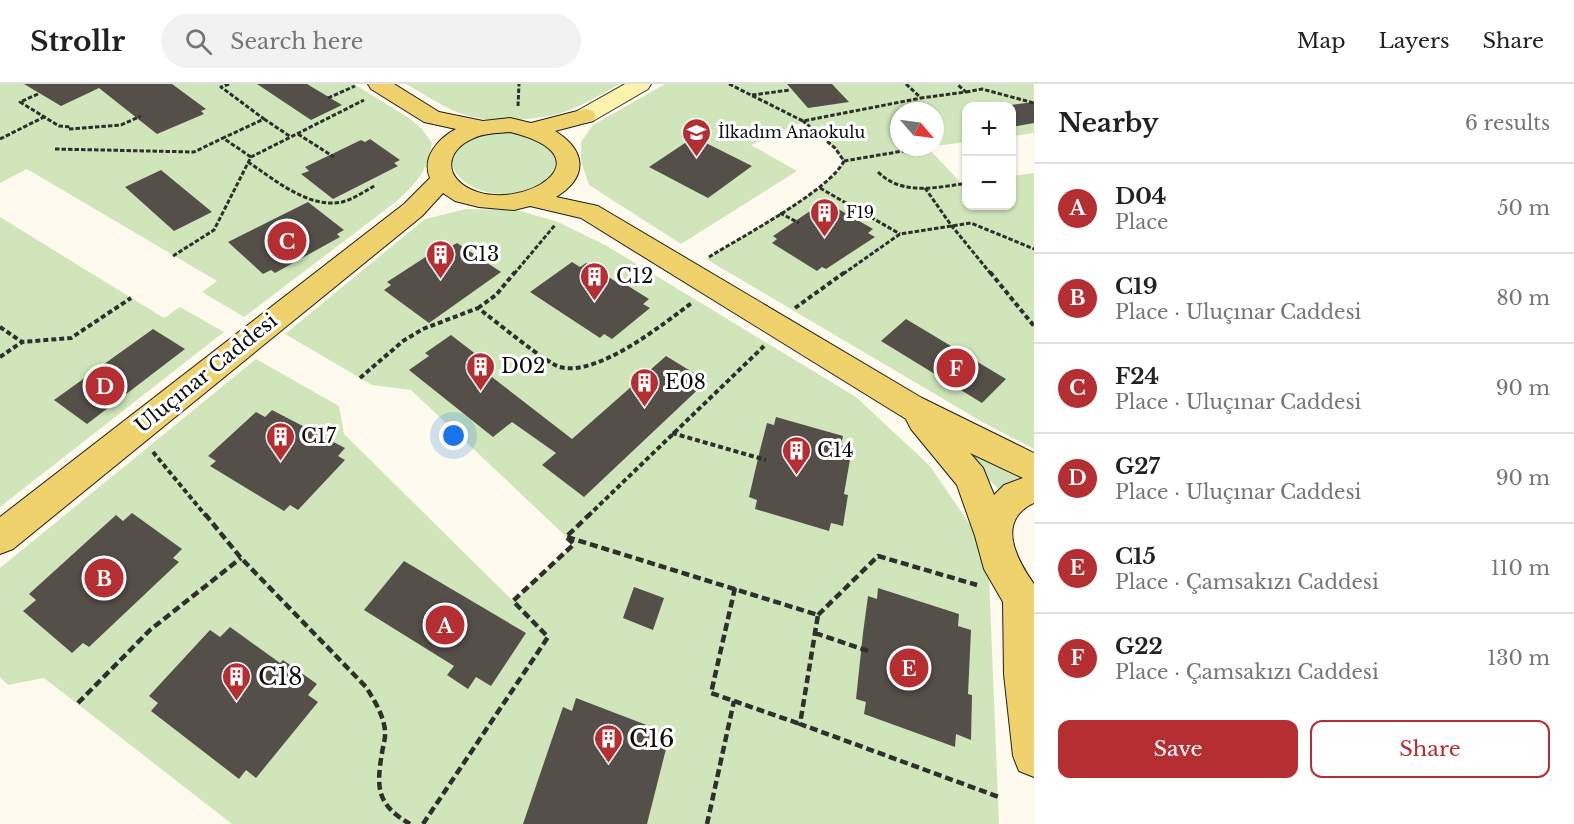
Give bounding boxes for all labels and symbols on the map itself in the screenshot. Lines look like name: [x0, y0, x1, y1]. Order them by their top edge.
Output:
north arrow: [890, 102, 944, 156]
school or university icon: İlkadım Anaokulu: [681, 116, 713, 158]
place label: İlkadım Anaokulu: [718, 122, 865, 142]
building icon: F19: [809, 196, 841, 238]
place label: F19: [846, 202, 874, 222]
pin: C: [268, 218, 306, 264]
building icon: C13: [425, 238, 457, 280]
place label: C13: [462, 242, 499, 266]
building icon: C12: [579, 260, 611, 302]
place label: C12: [616, 264, 653, 288]
street label: Uluçınar Caddesi: [130, 308, 282, 438]
pin: F: [936, 346, 976, 390]
building icon: D02: [464, 350, 496, 392]
place label: D02: [501, 354, 545, 378]
pin: D: [86, 364, 124, 408]
building icon: E08: [628, 366, 660, 408]
place label: E08: [665, 370, 706, 394]
building icon: C17: [264, 420, 296, 462]
your location: [439, 421, 468, 450]
place label: C17: [301, 424, 337, 448]
building icon: C14: [780, 434, 812, 476]
place label: C14: [817, 438, 854, 462]
pin: B: [84, 556, 124, 600]
pin: A: [426, 602, 464, 648]
pin: E: [890, 646, 928, 690]
building icon: C18: [221, 660, 253, 702]
place label: C18: [258, 662, 303, 691]
building icon: C16: [592, 722, 624, 764]
place label: C16: [629, 724, 674, 753]

